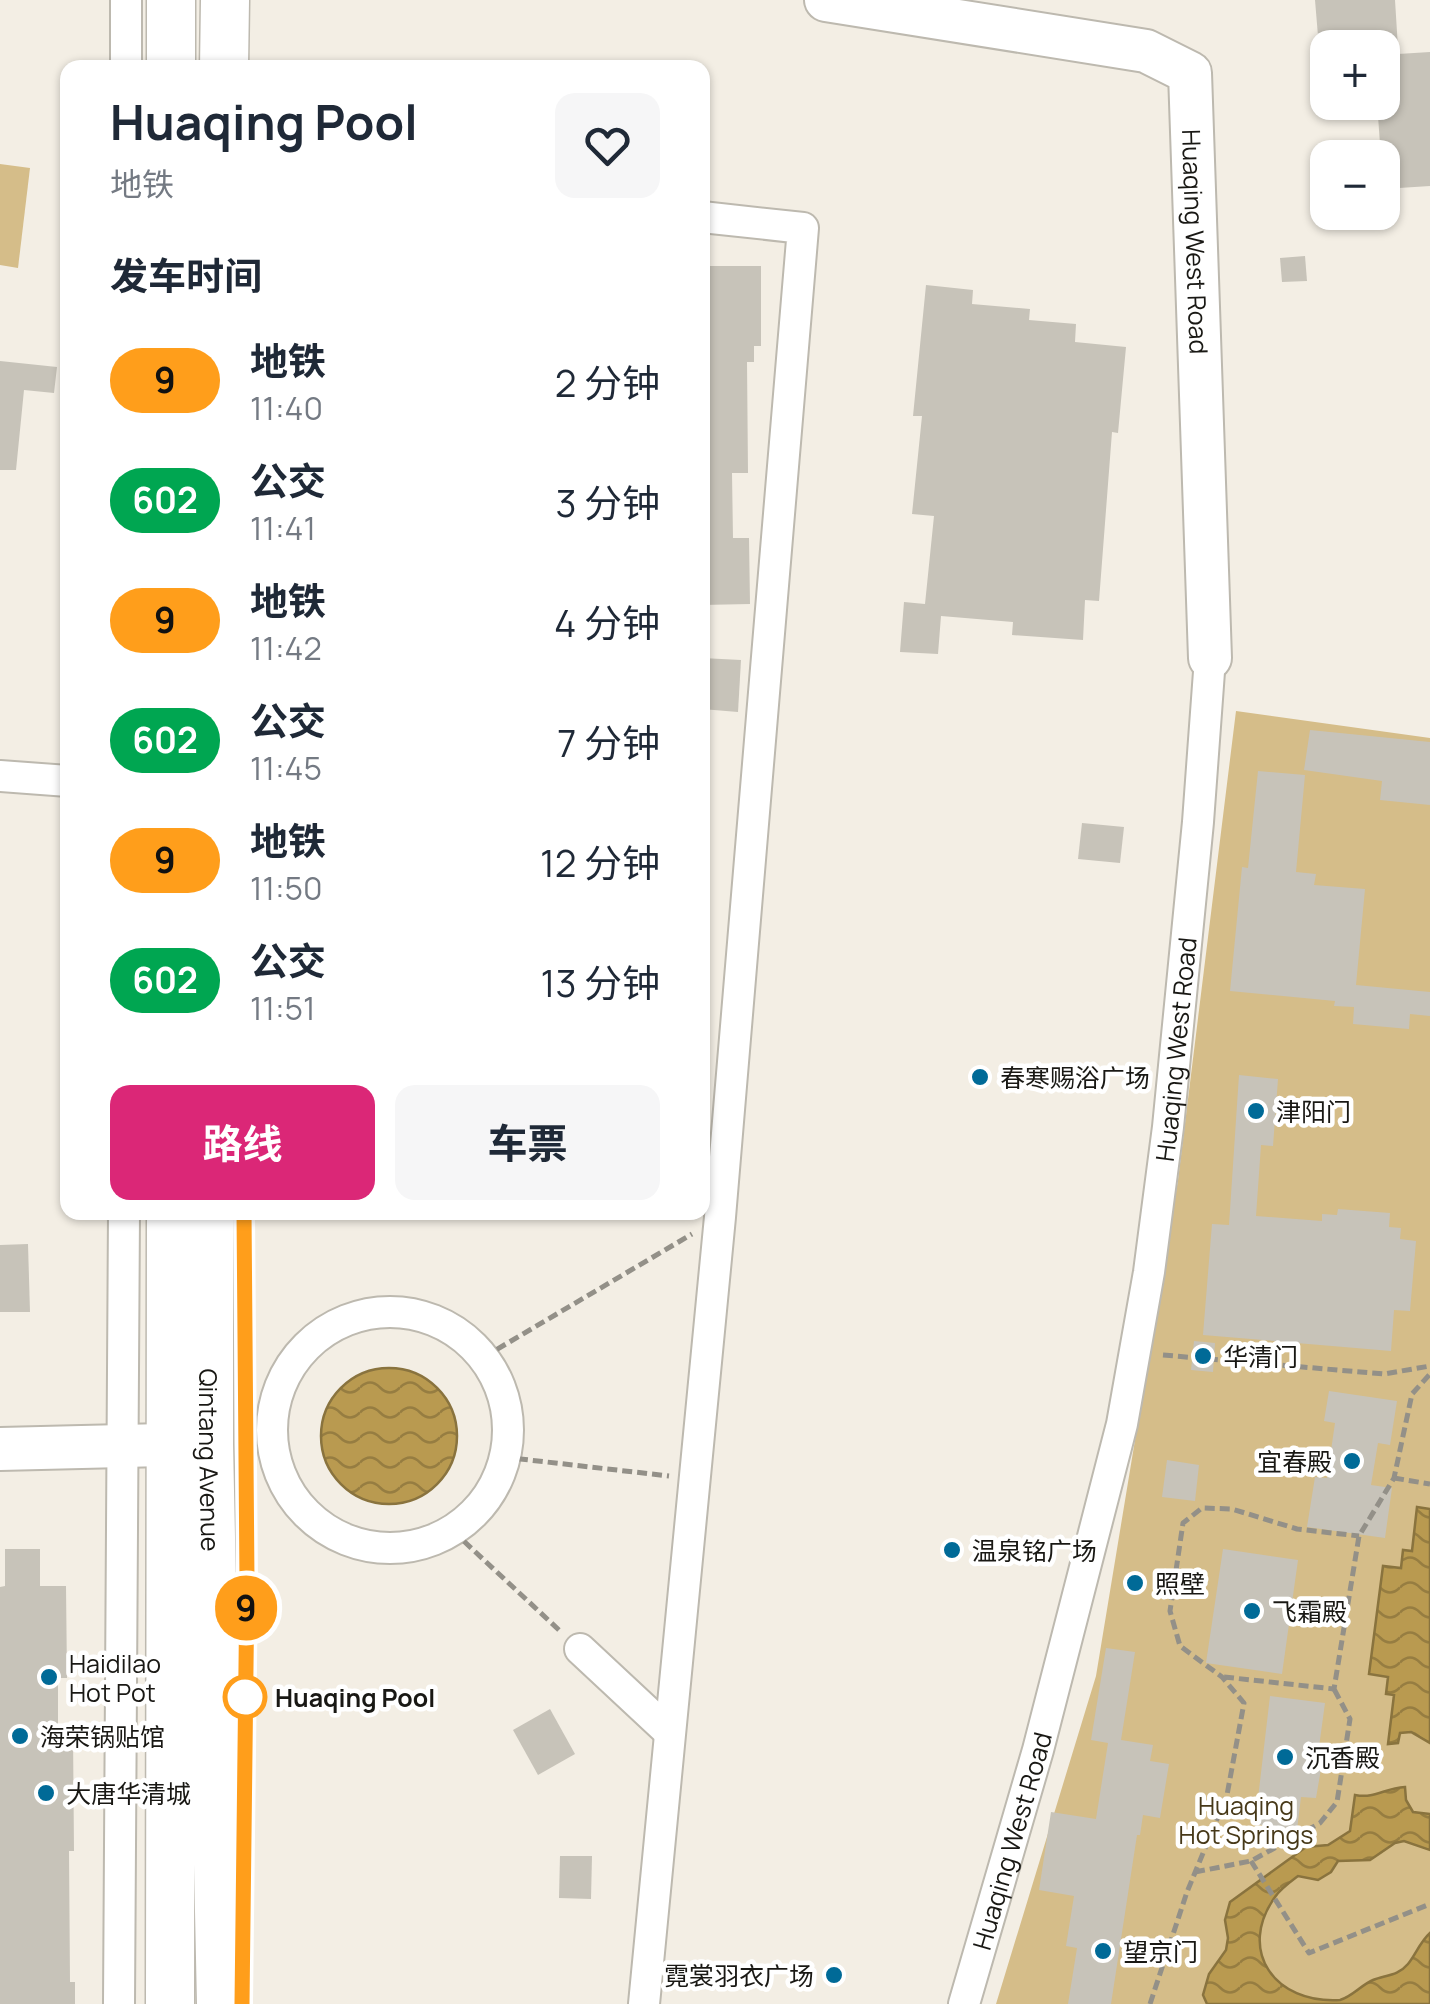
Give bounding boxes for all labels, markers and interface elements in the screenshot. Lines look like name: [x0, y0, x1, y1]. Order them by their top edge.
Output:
map controls: [1310, 30, 1400, 230]
button: +: [1310, 30, 1400, 120]
text: Huaqing Pool: [110, 89, 418, 154]
button: heart: [555, 93, 660, 198]
street label: Huaqing West Road: [1174, 129, 1217, 355]
button: −: [1310, 140, 1400, 230]
text: 地铁: [110, 162, 174, 206]
text: 发车时间: [110, 249, 262, 301]
text: 地铁: [250, 334, 326, 386]
text: 9: [154, 356, 176, 404]
text: 2 分钟: [555, 356, 660, 408]
text: 11:40: [250, 386, 323, 430]
text: 公交: [250, 454, 326, 506]
text: 602: [132, 476, 198, 524]
text: 3 分钟: [555, 476, 660, 528]
text: 11:41: [250, 506, 316, 550]
text: 地铁: [250, 574, 326, 626]
text: 9: [154, 596, 176, 644]
text: 4 分钟: [554, 596, 660, 648]
text: 11:42: [250, 626, 322, 670]
text: 公交: [250, 694, 326, 746]
text: 602: [132, 716, 198, 764]
text: 7 分钟: [557, 716, 660, 768]
text: 11:45: [250, 746, 322, 790]
text: 地铁: [250, 814, 326, 866]
text: 9: [154, 836, 176, 884]
text: 12 分钟: [540, 836, 660, 888]
text: 11:50: [250, 866, 323, 910]
text: 公交: [250, 934, 326, 986]
street label: Huaqing West Road: [1146, 935, 1204, 1163]
text: 602: [132, 956, 198, 1004]
text: 13 分钟: [541, 956, 660, 1008]
text: 11:51: [250, 986, 316, 1030]
place label: 春寒赐浴广场: [1000, 1060, 1150, 1095]
marker: 春寒赐浴广场: [969, 1066, 991, 1088]
button: 路线: [110, 1085, 375, 1200]
button: 车票: [395, 1085, 660, 1200]
place label: 津阳门: [1276, 1094, 1351, 1129]
marker: 津阳门: [1245, 1100, 1267, 1122]
place label: 华清门: [1223, 1339, 1298, 1374]
marker: 华清门: [1192, 1345, 1214, 1367]
street label: Qintang Avenue: [192, 1368, 229, 1552]
place label: 宜春殿: [1257, 1444, 1332, 1479]
marker: 宜春殿: [1341, 1450, 1363, 1472]
place label: 温泉铭广场: [972, 1533, 1097, 1568]
marker: 温泉铭广场: [941, 1539, 963, 1561]
place label: 照壁: [1155, 1566, 1205, 1601]
marker: 照壁: [1124, 1572, 1146, 1594]
line badge: 9: [214, 1576, 278, 1640]
text: 9: [235, 1584, 257, 1632]
place label: 飞霜殿: [1272, 1594, 1347, 1629]
marker: 飞霜殿: [1241, 1600, 1263, 1622]
place label: Haidilao Hot Pot: [69, 1646, 161, 1710]
marker: Haidilao Hot Pot: [38, 1666, 60, 1688]
marker: Huaqing Pool: [224, 1676, 266, 1718]
place label: Huaqing Pool: [275, 1680, 435, 1715]
place label: 海荣锅贴馆: [40, 1719, 165, 1754]
marker: 海荣锅贴馆: [9, 1725, 31, 1747]
street label: Huaqing West Road: [963, 1728, 1059, 1954]
place label: 沉香殿: [1305, 1740, 1380, 1775]
marker: 沉香殿: [1274, 1746, 1296, 1768]
place label: 大唐华清城: [66, 1776, 191, 1811]
marker: 大唐华清城: [35, 1782, 57, 1804]
park label: Huaqing Hot Springs: [1179, 1788, 1313, 1852]
place label: 望京门: [1123, 1934, 1198, 1969]
marker: 望京门: [1092, 1940, 1114, 1962]
place label: 霓裳羽衣广场: [664, 1958, 814, 1993]
marker: 霓裳羽衣广场: [823, 1964, 845, 1986]

